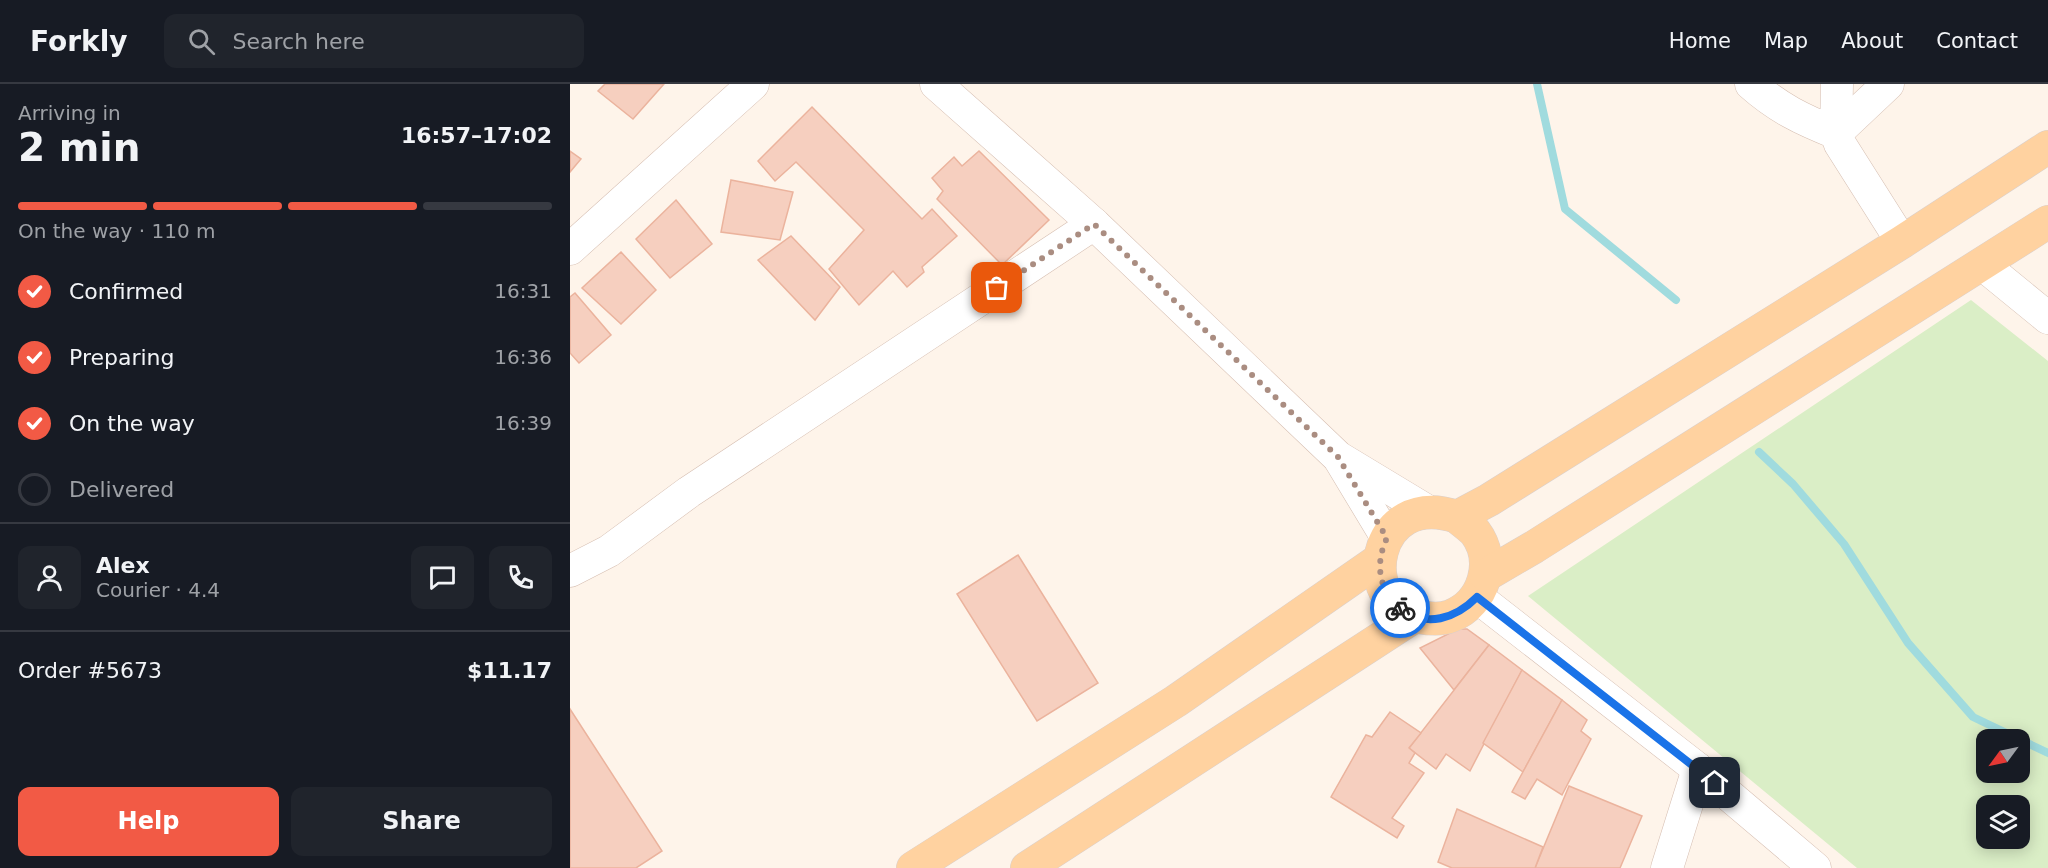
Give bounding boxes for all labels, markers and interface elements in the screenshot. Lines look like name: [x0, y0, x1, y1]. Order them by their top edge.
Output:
search box: [164, 14, 584, 68]
text: Forkly: [30, 25, 128, 58]
icon: search: [185, 25, 218, 58]
text: Search here: [233, 29, 365, 54]
text: Home: [1669, 29, 1731, 53]
text: Map: [1764, 29, 1808, 53]
text: About: [1841, 29, 1903, 53]
text: Contact: [1936, 29, 2018, 53]
text: Arriving in: [18, 101, 121, 125]
text: 16:57–17:02: [401, 123, 552, 148]
text: 2 min: [18, 125, 140, 170]
text: On the way · 110 m: [18, 219, 216, 243]
pin: [971, 262, 1022, 313]
icon: bag: [980, 271, 1013, 304]
icon: check: [18, 275, 51, 308]
text: Confirmed: [69, 279, 183, 304]
text: 16:31: [494, 279, 552, 303]
icon: check: [18, 341, 51, 374]
text: Preparing: [69, 345, 175, 370]
text: 16:36: [494, 345, 552, 369]
icon: check: [18, 407, 51, 440]
text: On the way: [69, 411, 195, 436]
text: 16:39: [494, 411, 552, 435]
text: Delivered: [69, 477, 174, 502]
button: person: [18, 546, 81, 609]
button: chat: [411, 546, 474, 609]
button: phone: [489, 546, 552, 609]
text: Alex: [96, 553, 150, 578]
text: Courier · 4.4: [96, 578, 220, 602]
courier: [1370, 578, 1430, 638]
icon: bike: [1384, 592, 1417, 625]
text: Order #5673: [18, 658, 162, 683]
text: $11.17: [467, 658, 552, 683]
north arrow: [1976, 729, 2030, 783]
map controls: [1976, 729, 2030, 849]
pin: [1689, 757, 1740, 808]
icon: home: [1698, 766, 1731, 799]
button: Help: [18, 787, 279, 856]
button: Share: [291, 787, 552, 856]
button: layers: [1976, 795, 2030, 849]

